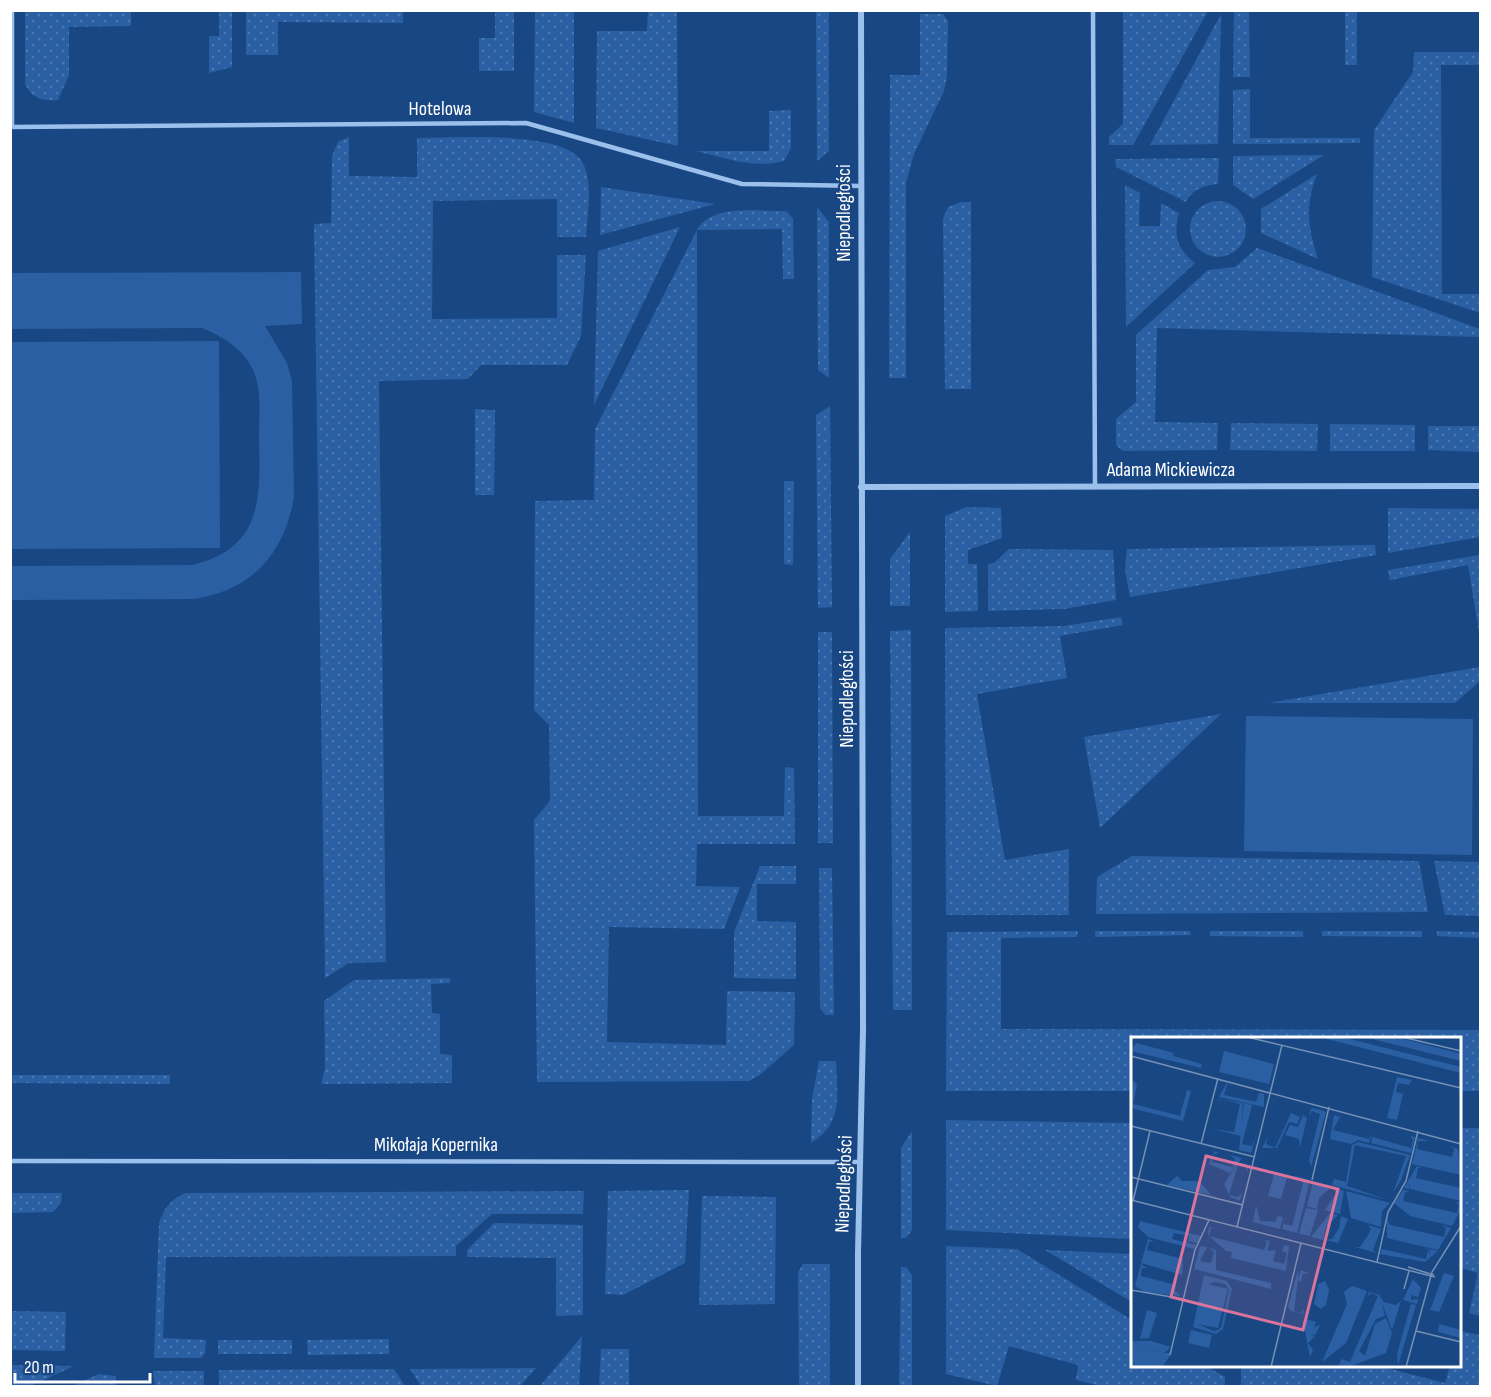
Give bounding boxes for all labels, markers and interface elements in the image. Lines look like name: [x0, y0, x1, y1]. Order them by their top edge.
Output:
street label: Hotelowa: [408, 97, 472, 121]
street label: Niepodległości: [832, 164, 856, 262]
street label: Adama Mickiewicza: [1106, 458, 1235, 482]
street label: Niepodległości: [835, 650, 859, 748]
inset map: [1131, 1037, 1461, 1367]
street label: Mikołaja Kopernika: [374, 1133, 498, 1157]
street label: Niepodległości: [830, 1135, 858, 1233]
scale bar: [15, 1346, 150, 1384]
text: 20 m: [24, 1357, 54, 1378]

